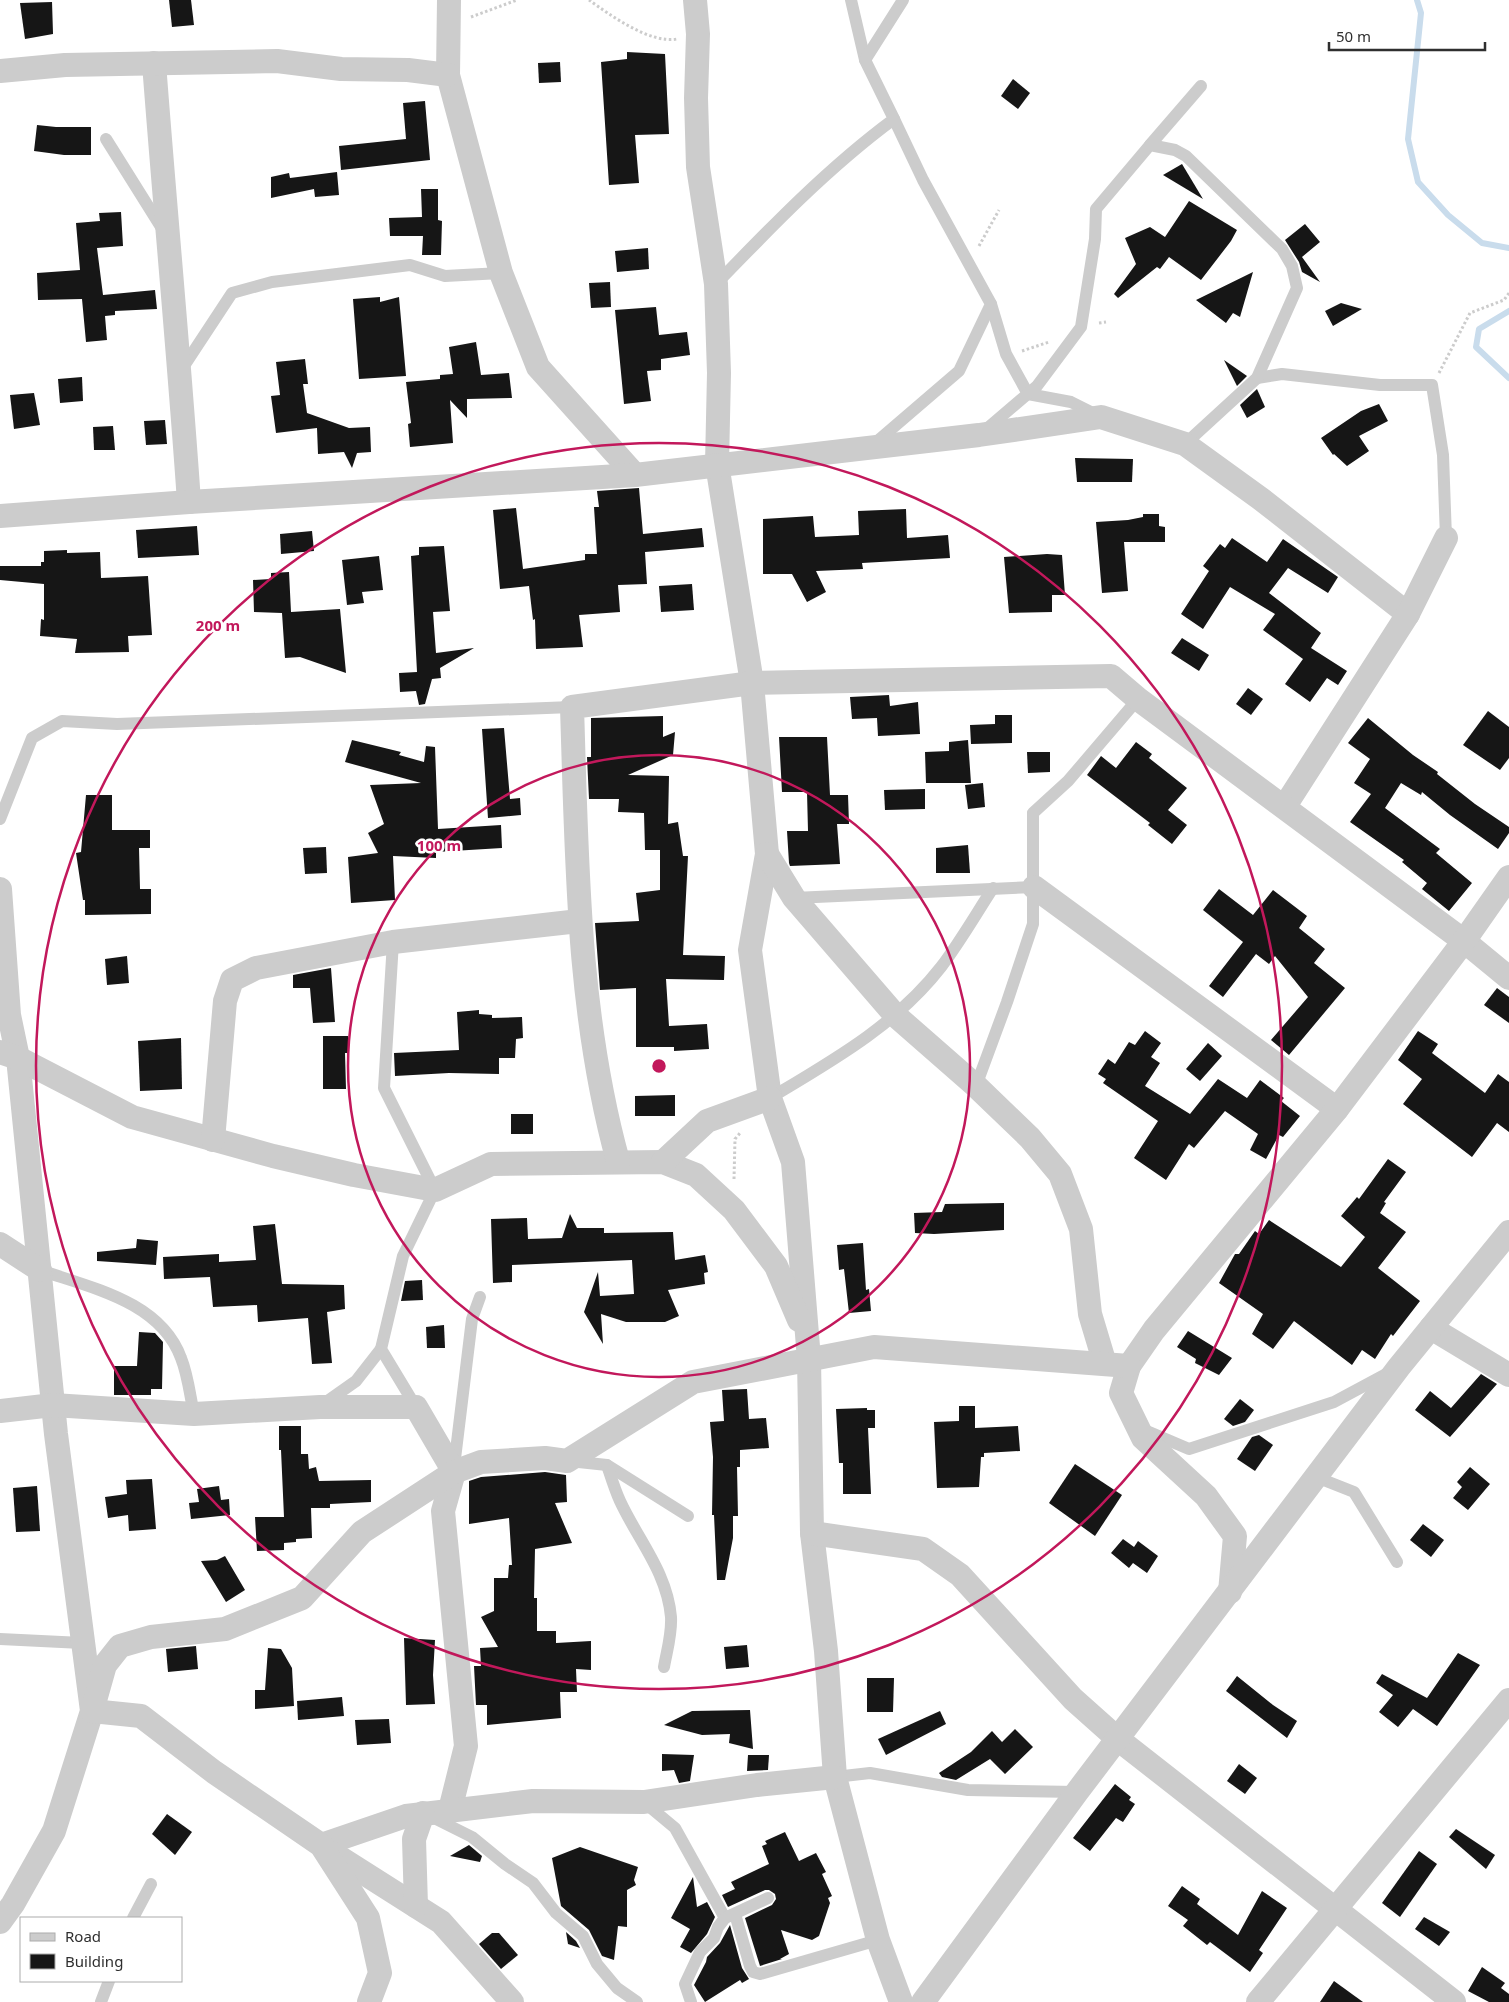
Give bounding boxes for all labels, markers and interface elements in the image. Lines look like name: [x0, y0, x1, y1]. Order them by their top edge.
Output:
scale bar: [1329, 20, 1485, 52]
text: 50 m: [1336, 26, 1371, 46]
text: 200 m: [196, 615, 240, 635]
text: 100 m: [417, 835, 461, 855]
centre of rings: [650, 1057, 668, 1075]
legend: [20, 1917, 182, 1982]
text: Road: [65, 1926, 101, 1946]
text: Building: [65, 1951, 123, 1971]

